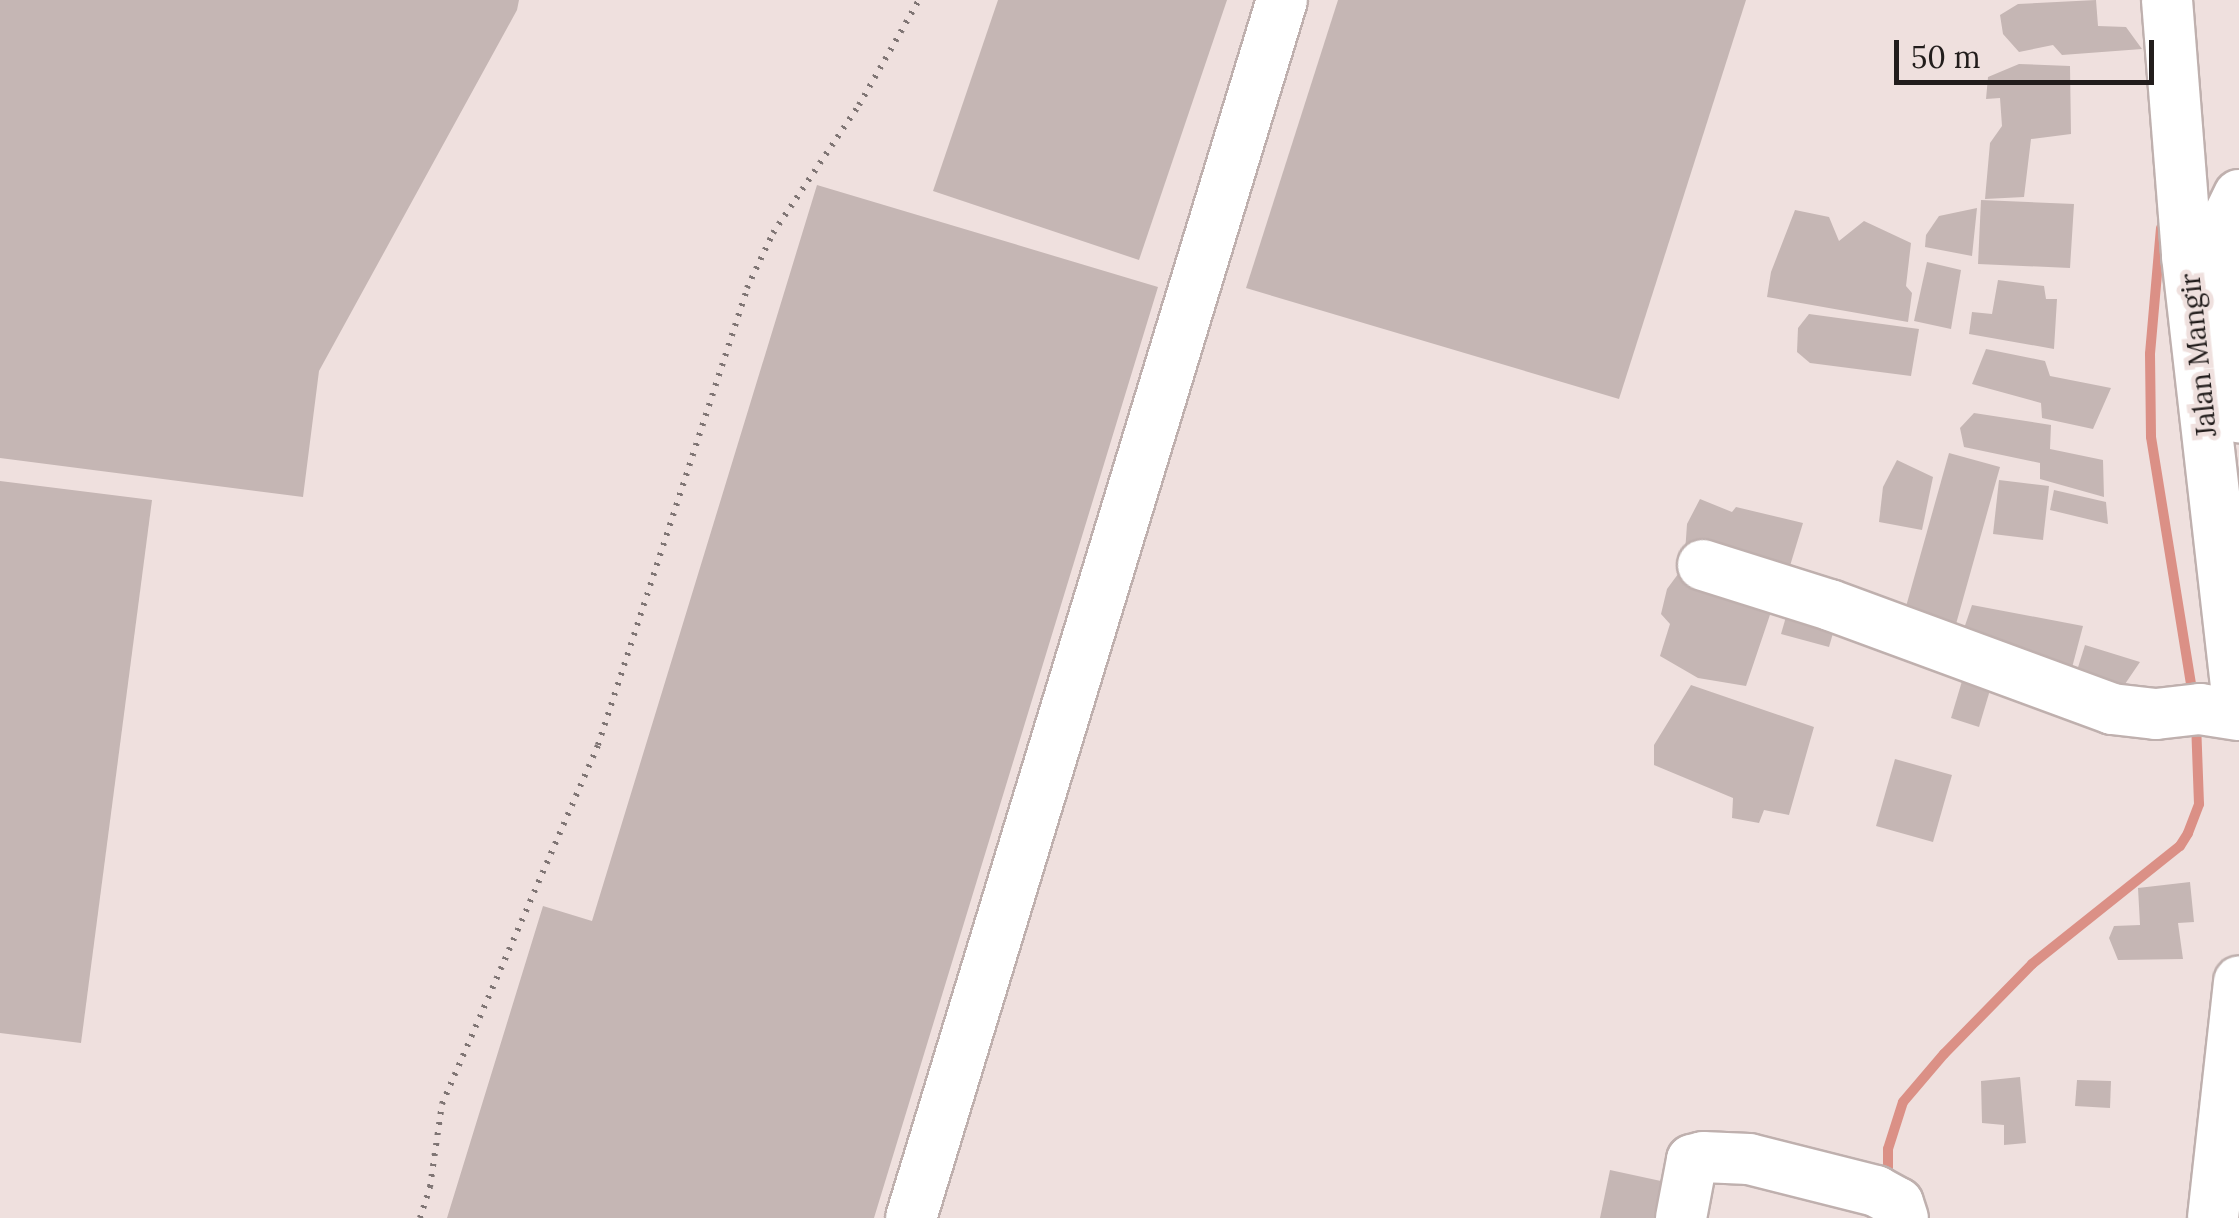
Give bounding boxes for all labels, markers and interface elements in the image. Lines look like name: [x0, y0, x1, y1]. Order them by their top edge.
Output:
scale bar: [1899, 20, 2159, 82]
text: 50 m: [1911, 38, 1981, 76]
street label: Jalan Mangir: [2173, 272, 2223, 438]

